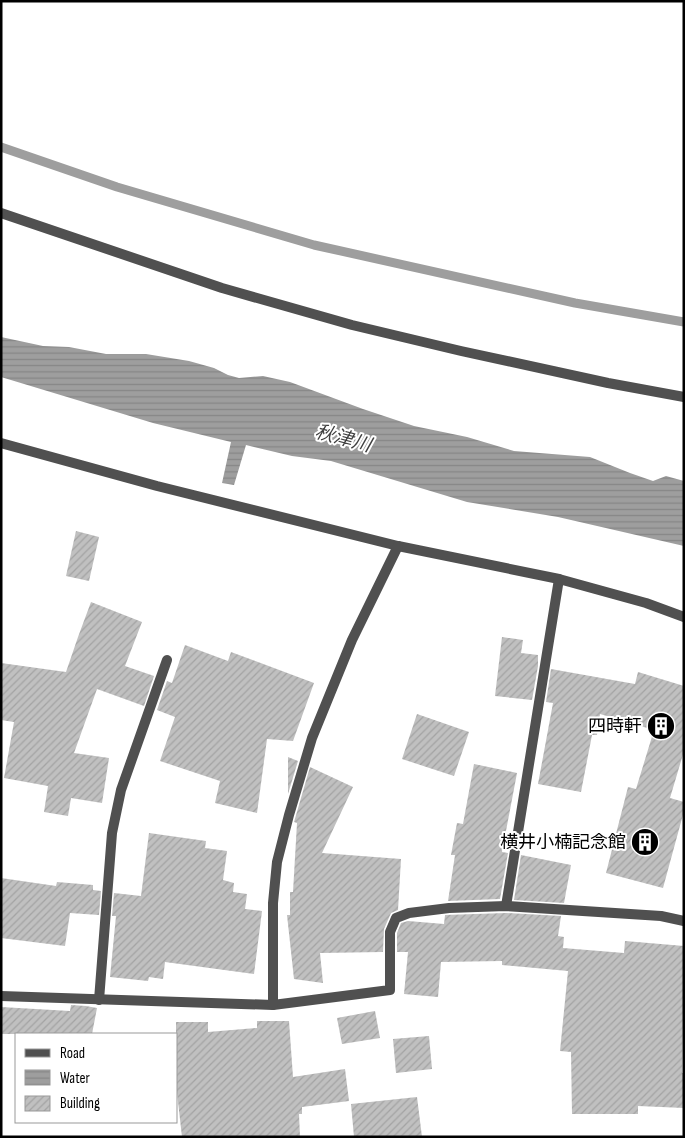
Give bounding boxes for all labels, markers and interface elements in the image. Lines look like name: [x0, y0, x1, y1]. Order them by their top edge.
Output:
water label: 秋津川: [312, 421, 375, 458]
building icon: 四時軒: [646, 711, 676, 741]
place label: 四時軒: [588, 716, 642, 737]
building icon: 横井小楠記念館: [630, 827, 660, 857]
place label: 横井小楠記念館: [500, 832, 626, 853]
legend: [15, 1033, 178, 1123]
text: Road: [60, 1044, 85, 1063]
text: Water: [60, 1069, 91, 1088]
text: Building: [60, 1094, 100, 1113]

